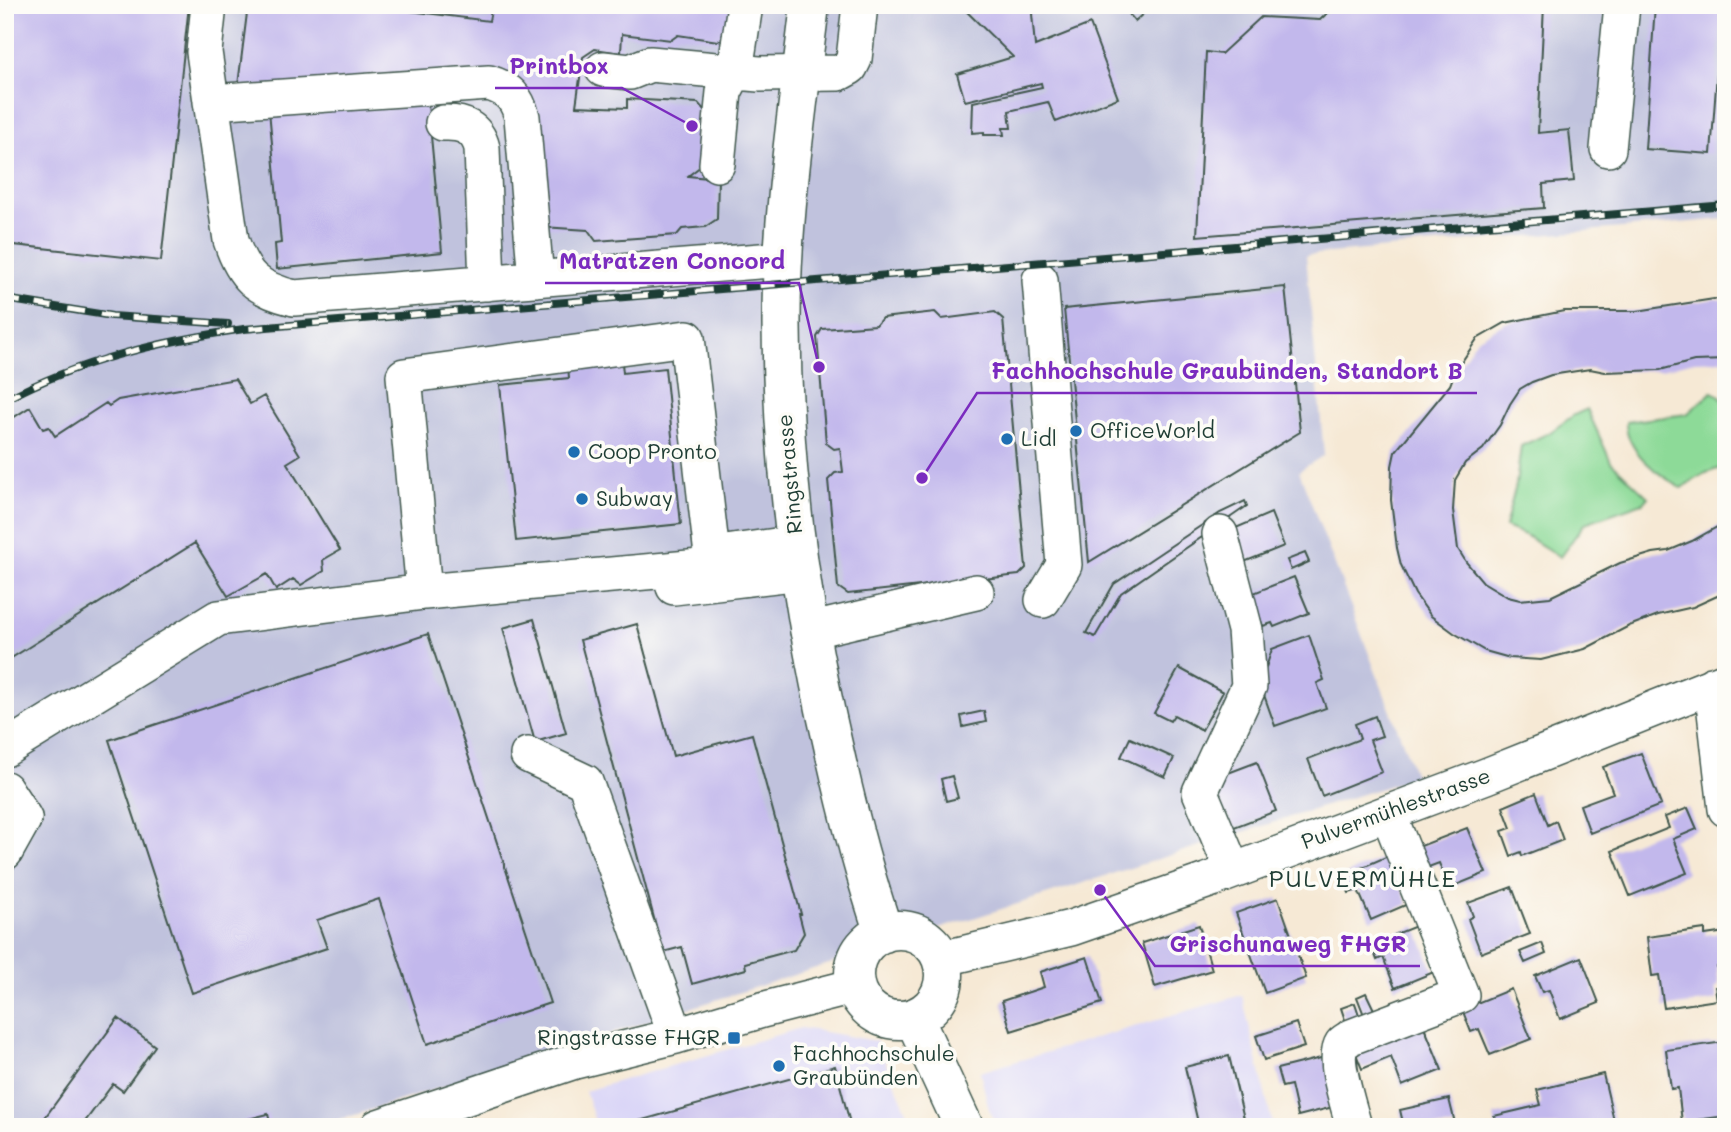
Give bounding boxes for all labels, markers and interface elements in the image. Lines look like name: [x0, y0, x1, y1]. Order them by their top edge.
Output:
callout: Printbox: [495, 44, 622, 88]
text: Printbox: [509, 50, 609, 80]
callout: Matratzen Concord: [545, 239, 799, 283]
text: Matratzen Concord: [559, 245, 785, 275]
callout: Fachhochschule Graubünden, Standort B: [977, 349, 1477, 393]
text: Fachhochschule Graubünden, Standort B: [991, 355, 1463, 385]
street label: Ringstrasse: [770, 413, 807, 535]
place label: OfficeWorld: [1090, 416, 1215, 443]
marker: OfficeWorld: [1068, 423, 1084, 439]
place label: Lidl: [1021, 424, 1057, 451]
marker: Lidl: [999, 431, 1015, 447]
place label: Coop Pronto: [588, 437, 717, 464]
marker: Coop Pronto: [566, 444, 582, 460]
place label: Subway: [596, 484, 673, 511]
marker: Subway: [574, 491, 590, 507]
street label: Pulvermühlestrasse: [1297, 761, 1494, 854]
district label: PULVERMÜHLE: [1269, 862, 1457, 893]
callout: Grischunaweg FHGR: [1155, 922, 1420, 966]
text: Grischunaweg FHGR: [1170, 928, 1406, 958]
place label: Ringstrasse FHGR: [537, 1023, 720, 1050]
marker: Ringstrasse FHGR: [726, 1030, 742, 1046]
place label: Fachhochschule Graubünden: [793, 1039, 955, 1090]
marker: Fachhochschule Graubünden: [771, 1058, 787, 1074]

